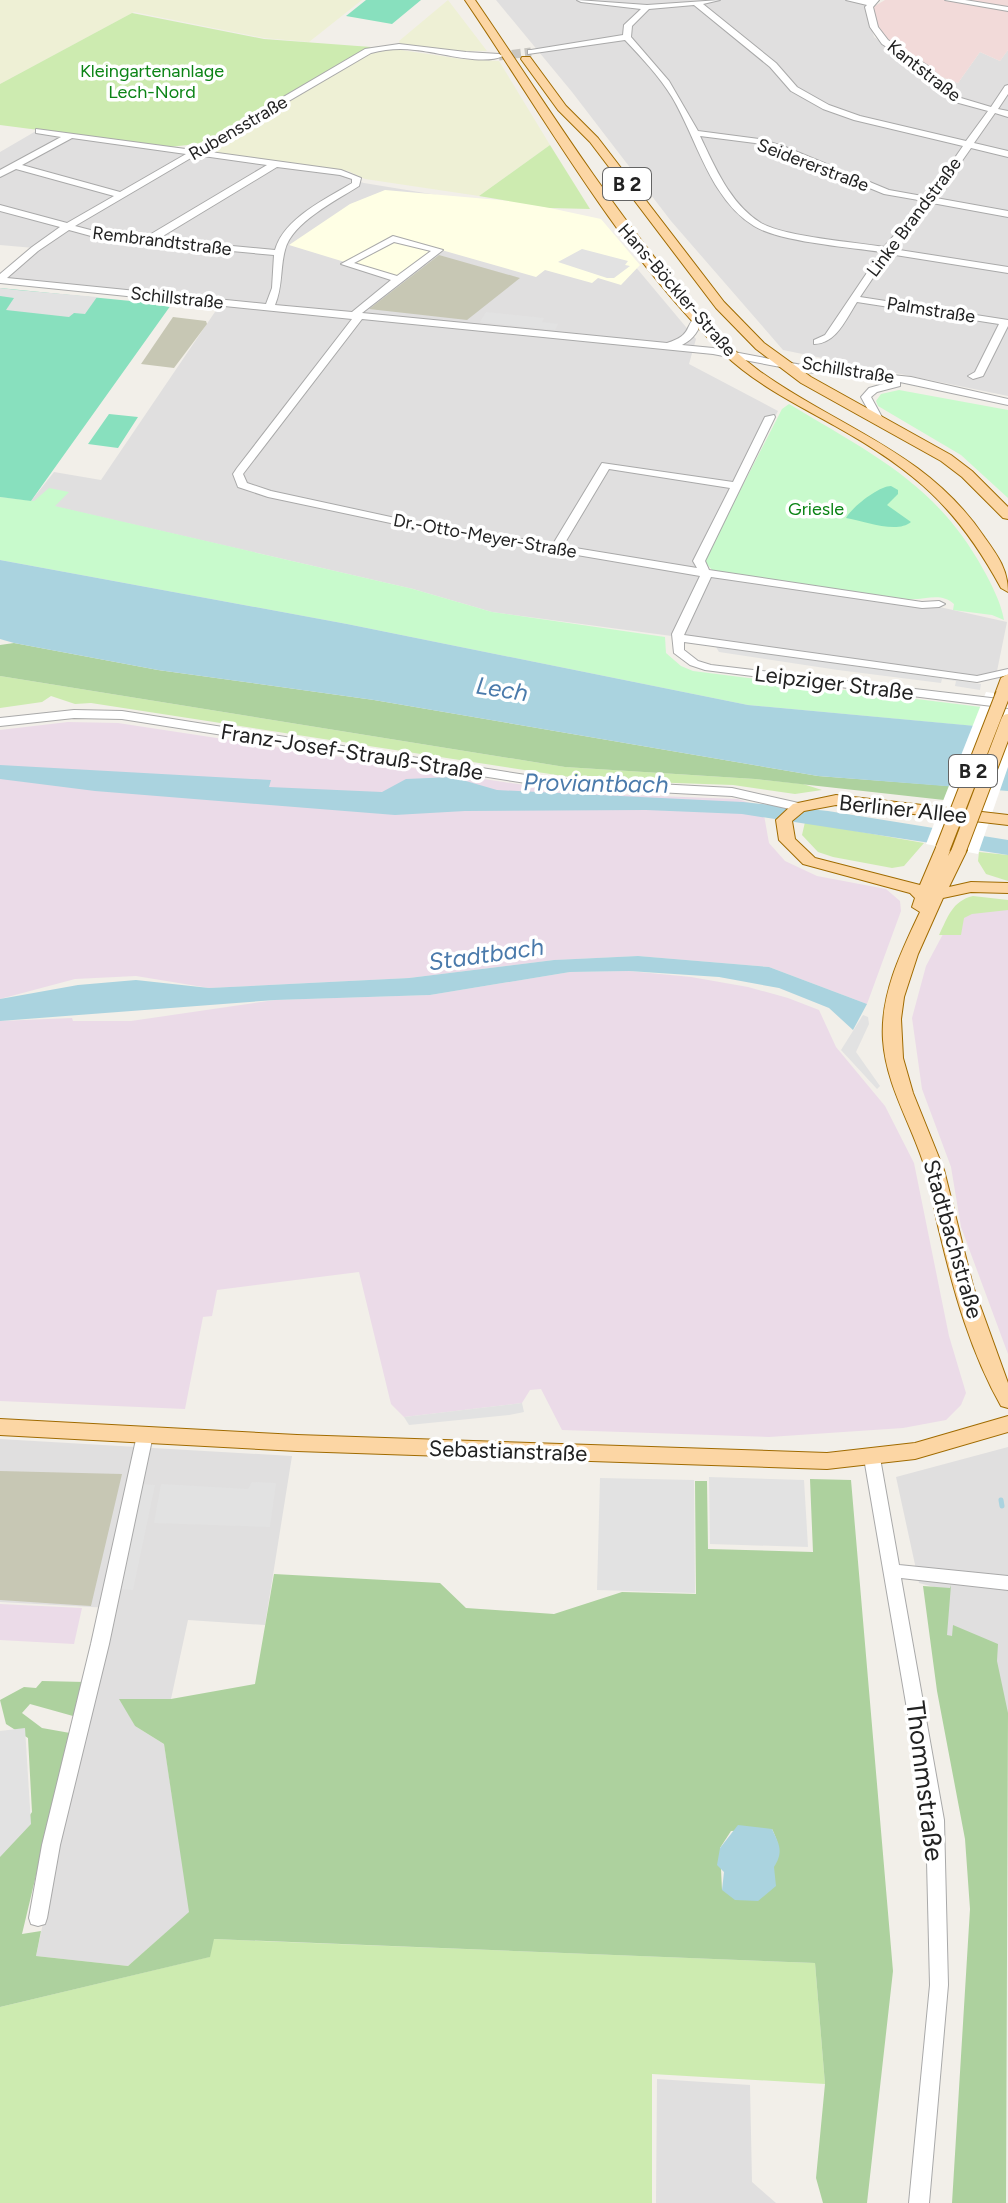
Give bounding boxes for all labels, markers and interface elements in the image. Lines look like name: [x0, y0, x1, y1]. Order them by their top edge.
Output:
street label: Kantstraße: [883, 35, 965, 107]
park label: Kleingartenanlage Lech-Nord: [80, 60, 224, 103]
street label: Rubensstraße: [185, 91, 292, 165]
street label: Seidererstraße: [754, 134, 872, 196]
street label: Linke Brandstraße: [862, 153, 966, 281]
road number: B 2: [603, 168, 651, 200]
street label: Hans-Böckler-Straße: [613, 219, 741, 361]
street label: Rembrandtstraße: [91, 222, 233, 260]
street label: Schillstraße: [129, 282, 225, 314]
street label: Palmstraße: [885, 292, 977, 328]
street label: Schillstraße: [800, 352, 896, 388]
park label: Griesle: [788, 498, 844, 520]
street label: Dr.-Otto-Meyer-Straße: [392, 509, 579, 563]
street label: Leipziger Straße: [753, 660, 915, 706]
water label: Lech: [474, 671, 530, 707]
street label: Franz-Josef-Strauß-Straße: [219, 718, 485, 786]
road number: B 2: [949, 755, 997, 787]
water label: Proviantbach: [523, 767, 669, 799]
street label: Berliner Allee: [838, 789, 968, 829]
water label: Stadtbach: [427, 932, 545, 976]
street label: Stadtbachstraße: [917, 1156, 989, 1322]
street label: Sebastianstraße: [428, 1435, 588, 1467]
street label: Thommstraße: [899, 1699, 951, 1863]

